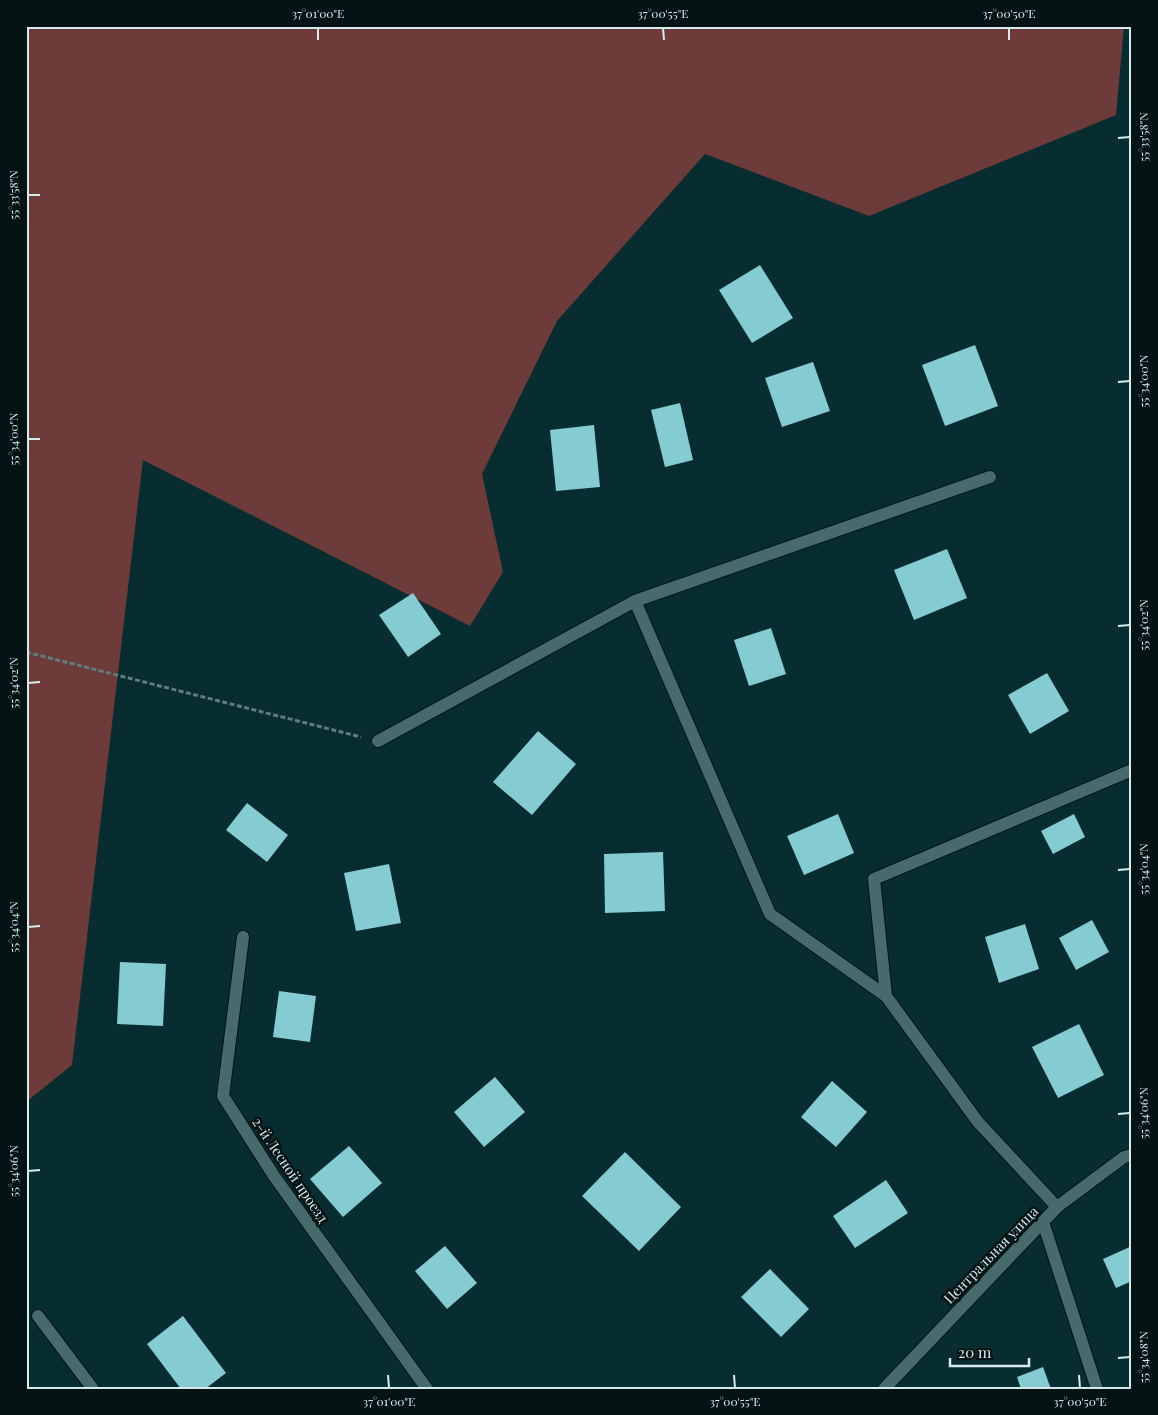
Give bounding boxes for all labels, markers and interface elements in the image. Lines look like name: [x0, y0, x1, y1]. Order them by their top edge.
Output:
text: 37°01'00"E: [292, 5, 344, 21]
text: 37°00'55"E: [637, 5, 689, 21]
text: 37°00'50"E: [982, 5, 1036, 21]
text: 55°33'58"N: [1135, 112, 1151, 162]
text: 55°33'58"N: [5, 170, 21, 220]
text: 55°34'00"N: [1135, 354, 1151, 407]
text: 55°34'00"N: [5, 412, 21, 465]
text: 55°34'02"N: [1135, 599, 1151, 651]
text: 55°34'02"N: [5, 657, 21, 709]
text: 55°34'04"N: [1135, 843, 1151, 895]
text: 55°34'04"N: [5, 901, 21, 953]
text: 55°34'06"N: [1135, 1087, 1151, 1139]
street label: 2-й Лесной проезд: [248, 1113, 333, 1227]
text: 55°34'06"N: [5, 1145, 21, 1197]
street label: Центральная улица: [939, 1202, 1042, 1307]
text: 55°34'08"N: [1135, 1330, 1151, 1383]
scale bar: [950, 1335, 1029, 1367]
text: 20 m: [958, 1342, 992, 1362]
text: 37°01'00"E: [363, 1393, 415, 1409]
text: 37°00'55"E: [709, 1393, 761, 1409]
text: 37°00'50"E: [1053, 1393, 1107, 1409]

